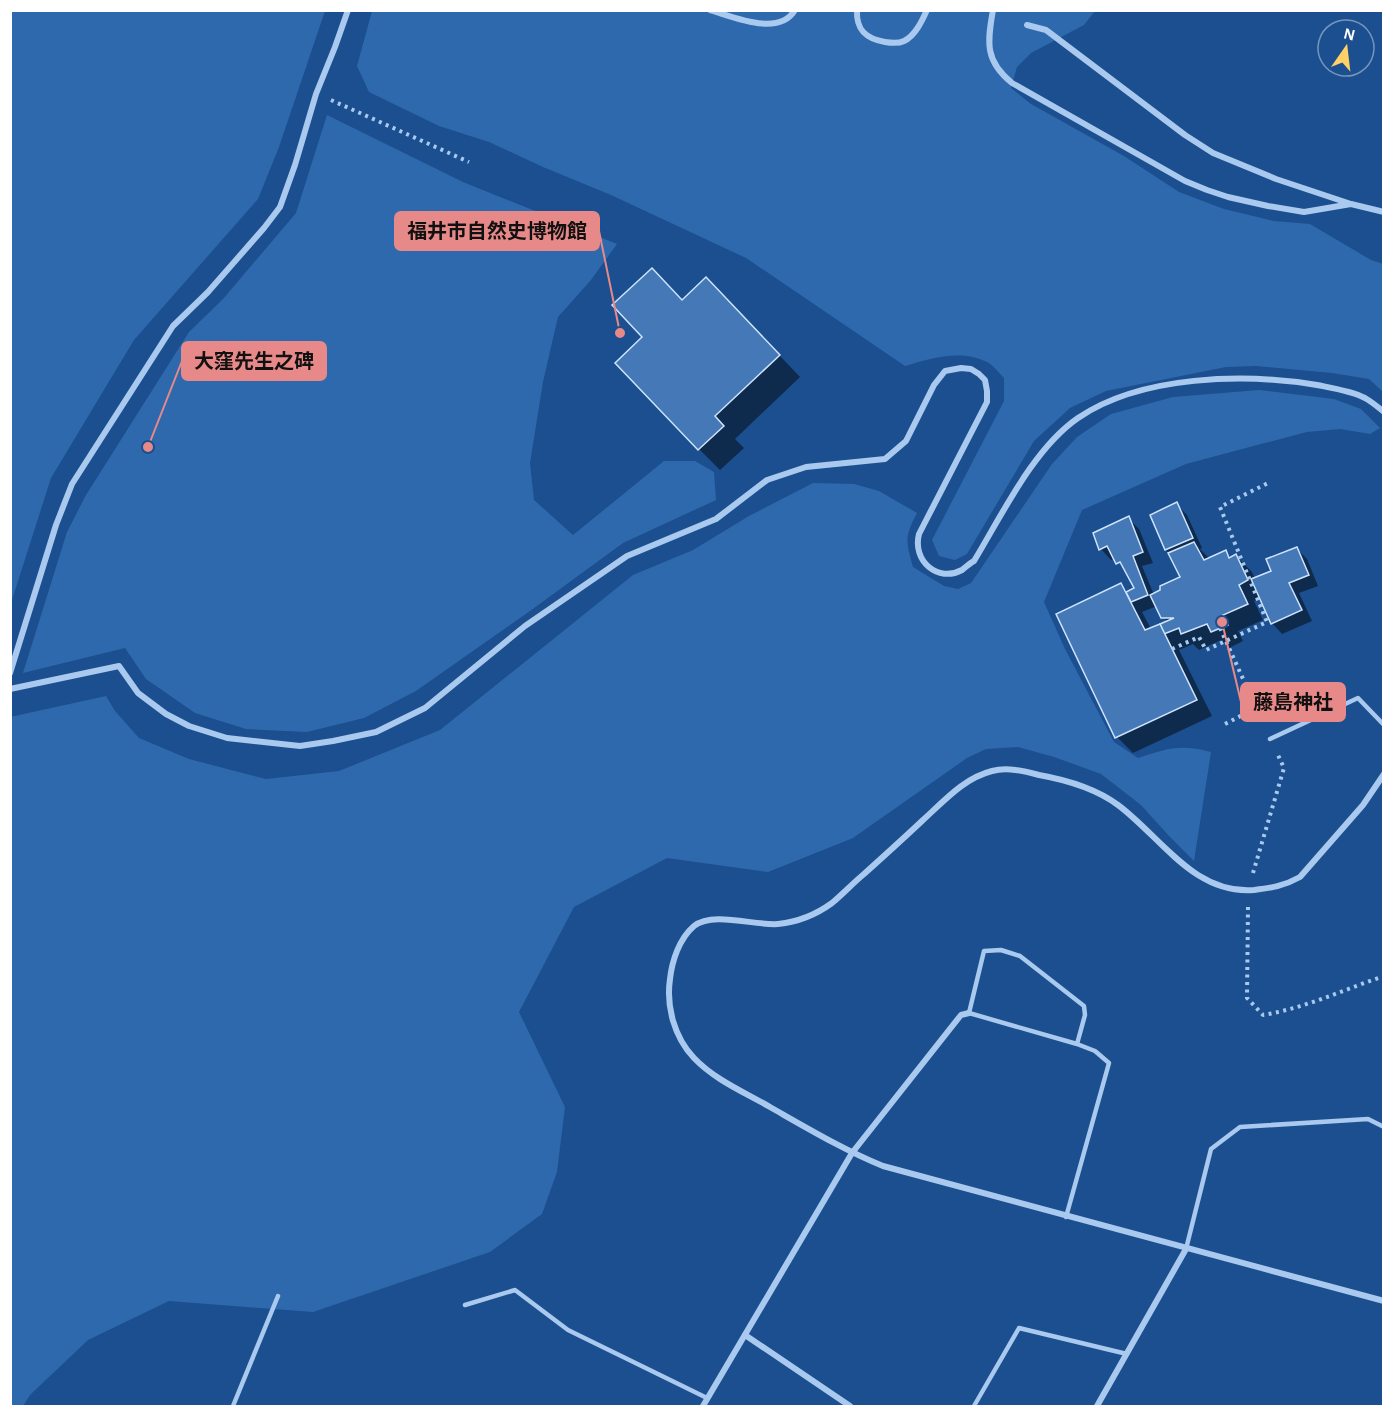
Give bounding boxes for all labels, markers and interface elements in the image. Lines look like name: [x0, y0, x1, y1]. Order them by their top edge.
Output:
north arrow: [1316, 18, 1376, 78]
text: N: [1342, 25, 1357, 44]
callout: 福井市自然史博物館: [395, 212, 599, 250]
text: 福井市自然史博物館: [407, 220, 587, 242]
callout: 大窪先生之碑: [182, 342, 326, 380]
text: 大窪先生之碑: [194, 351, 314, 372]
callout: 藤島神社: [1241, 683, 1345, 721]
text: 藤島神社: [1253, 691, 1333, 713]

